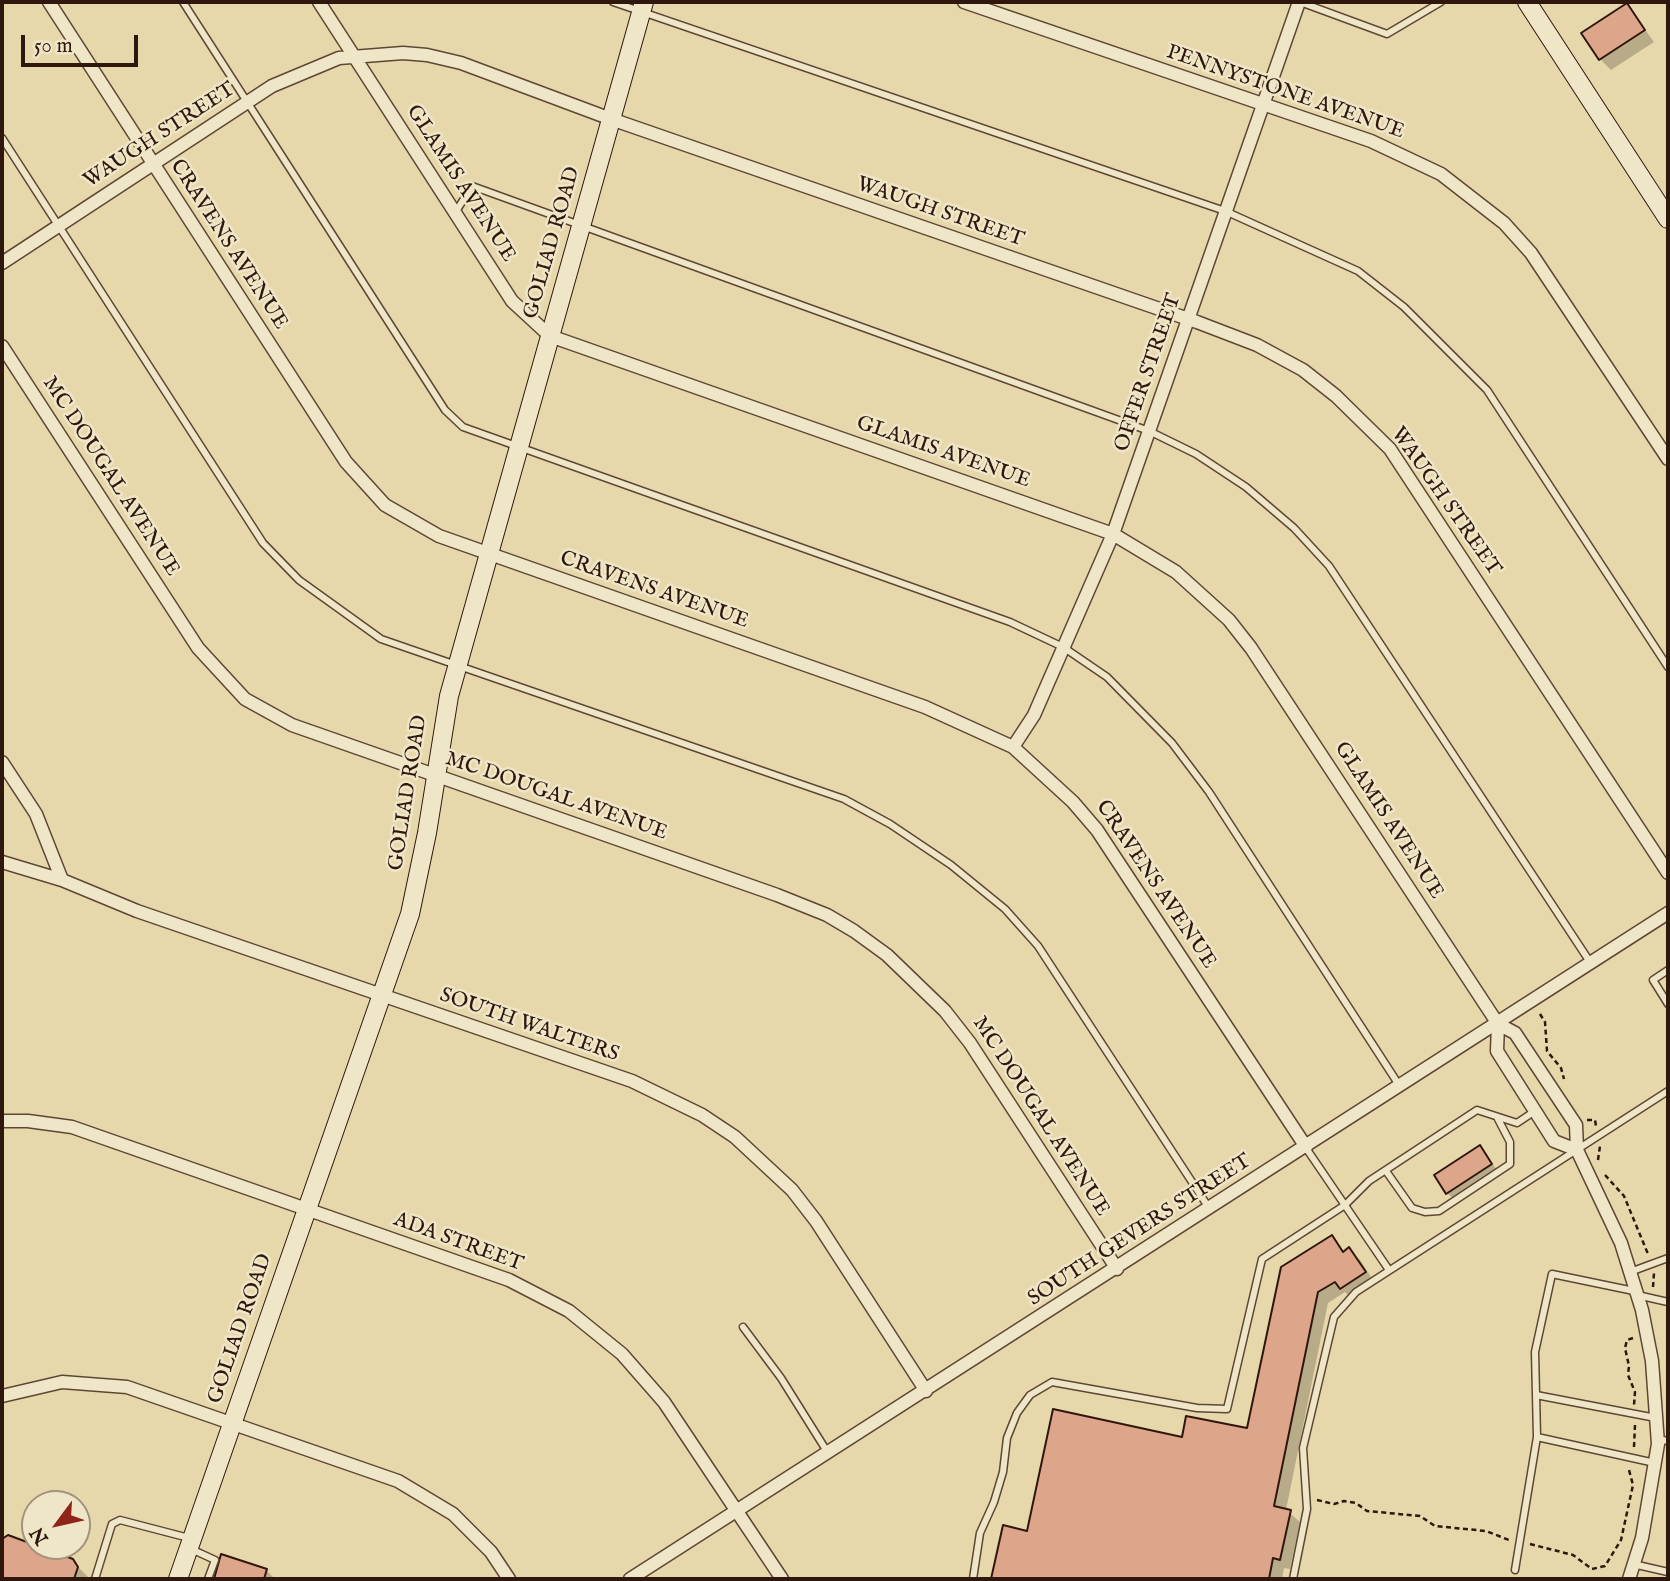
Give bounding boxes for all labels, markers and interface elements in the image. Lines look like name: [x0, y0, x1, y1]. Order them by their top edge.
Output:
scale bar: [24, 21, 142, 65]
text: 50 m: [34, 33, 73, 60]
street label: PENNYSTONE AVENUE: [1163, 40, 1407, 146]
street label: WAUGH STREET: [80, 78, 240, 194]
street label: GLAMIS AVENUE: [400, 101, 520, 267]
street label: CRAVENS AVENUE: [164, 155, 292, 335]
street label: GOLIAD ROAD: [519, 164, 587, 322]
street label: WAUGH STREET: [853, 173, 1027, 253]
street label: OFFER STREET: [1110, 291, 1188, 455]
street label: MC DOUGAL AVENUE: [36, 372, 184, 582]
street label: GLAMIS AVENUE: [853, 411, 1033, 495]
street label: WAUGH STREET: [1384, 423, 1506, 581]
street label: CRAVENS AVENUE: [556, 547, 752, 635]
street label: GOLIAD ROAD: [384, 714, 434, 872]
street label: GLAMIS AVENUE: [1328, 738, 1448, 904]
street label: MC DOUGAL AVENUE: [442, 747, 670, 847]
street label: CRAVENS AVENUE: [1089, 796, 1221, 974]
street label: SOUTH WALTERS: [436, 984, 622, 1068]
street label: MC DOUGAL AVENUE: [966, 1012, 1114, 1222]
street label: SOUTH GEVERS STREET: [1024, 1149, 1256, 1313]
street label: ADA STREET: [390, 1208, 526, 1278]
street label: GOLIAD ROAD: [204, 1251, 278, 1407]
north arrow: [21, 1490, 91, 1560]
text: N: [26, 1522, 55, 1549]

